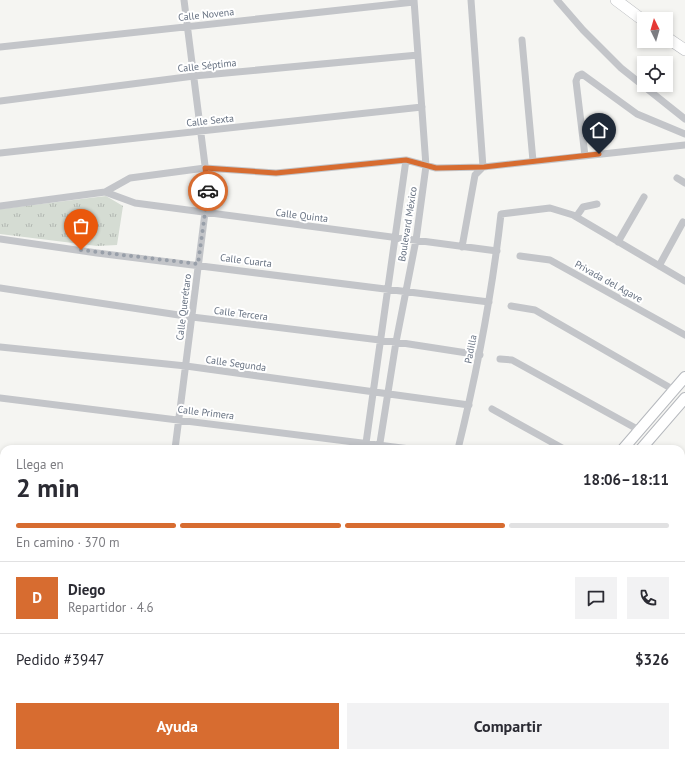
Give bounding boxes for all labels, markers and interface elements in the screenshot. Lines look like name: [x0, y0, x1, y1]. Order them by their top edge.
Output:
street label: Calle Novena: [177, 5, 235, 24]
north arrow: [637, 12, 673, 48]
map controls: [637, 12, 673, 92]
street label: Calle Séptima: [177, 56, 237, 75]
button: locate: [637, 56, 673, 92]
street label: Calle Sexta: [186, 112, 235, 129]
pin: [582, 113, 616, 154]
icon: home: [588, 119, 610, 141]
courier: [188, 171, 228, 211]
icon: car: [197, 180, 219, 202]
street label: Boulevard México: [395, 186, 420, 263]
street label: Calle Quinta: [275, 206, 329, 225]
pin: [64, 209, 98, 250]
icon: bag: [70, 215, 92, 237]
street label: Calle Cuarta: [219, 251, 273, 270]
street label: Privada del Agave: [573, 257, 645, 305]
street label: Calle Querétaro: [173, 273, 194, 341]
street label: Calle Tercera: [213, 304, 269, 323]
street label: Padilla: [461, 334, 480, 365]
street label: Calle Segunda: [205, 353, 267, 374]
street label: Calle Primera: [177, 403, 235, 422]
text: Llega en: [16, 456, 64, 473]
text: 18:06–18:11: [583, 470, 669, 489]
text: 2 min: [16, 471, 79, 504]
text: En camino · 370 m: [16, 534, 120, 551]
button: chat: [575, 577, 617, 619]
button: phone: [627, 577, 669, 619]
text: Diego: [68, 580, 105, 599]
text: D: [32, 588, 42, 607]
text: Repartidor · 4.6: [68, 599, 154, 616]
text: Pedido #3947: [16, 650, 105, 669]
text: $326: [635, 650, 669, 669]
button: Ayuda: [16, 703, 339, 749]
button: Compartir: [347, 703, 669, 749]

